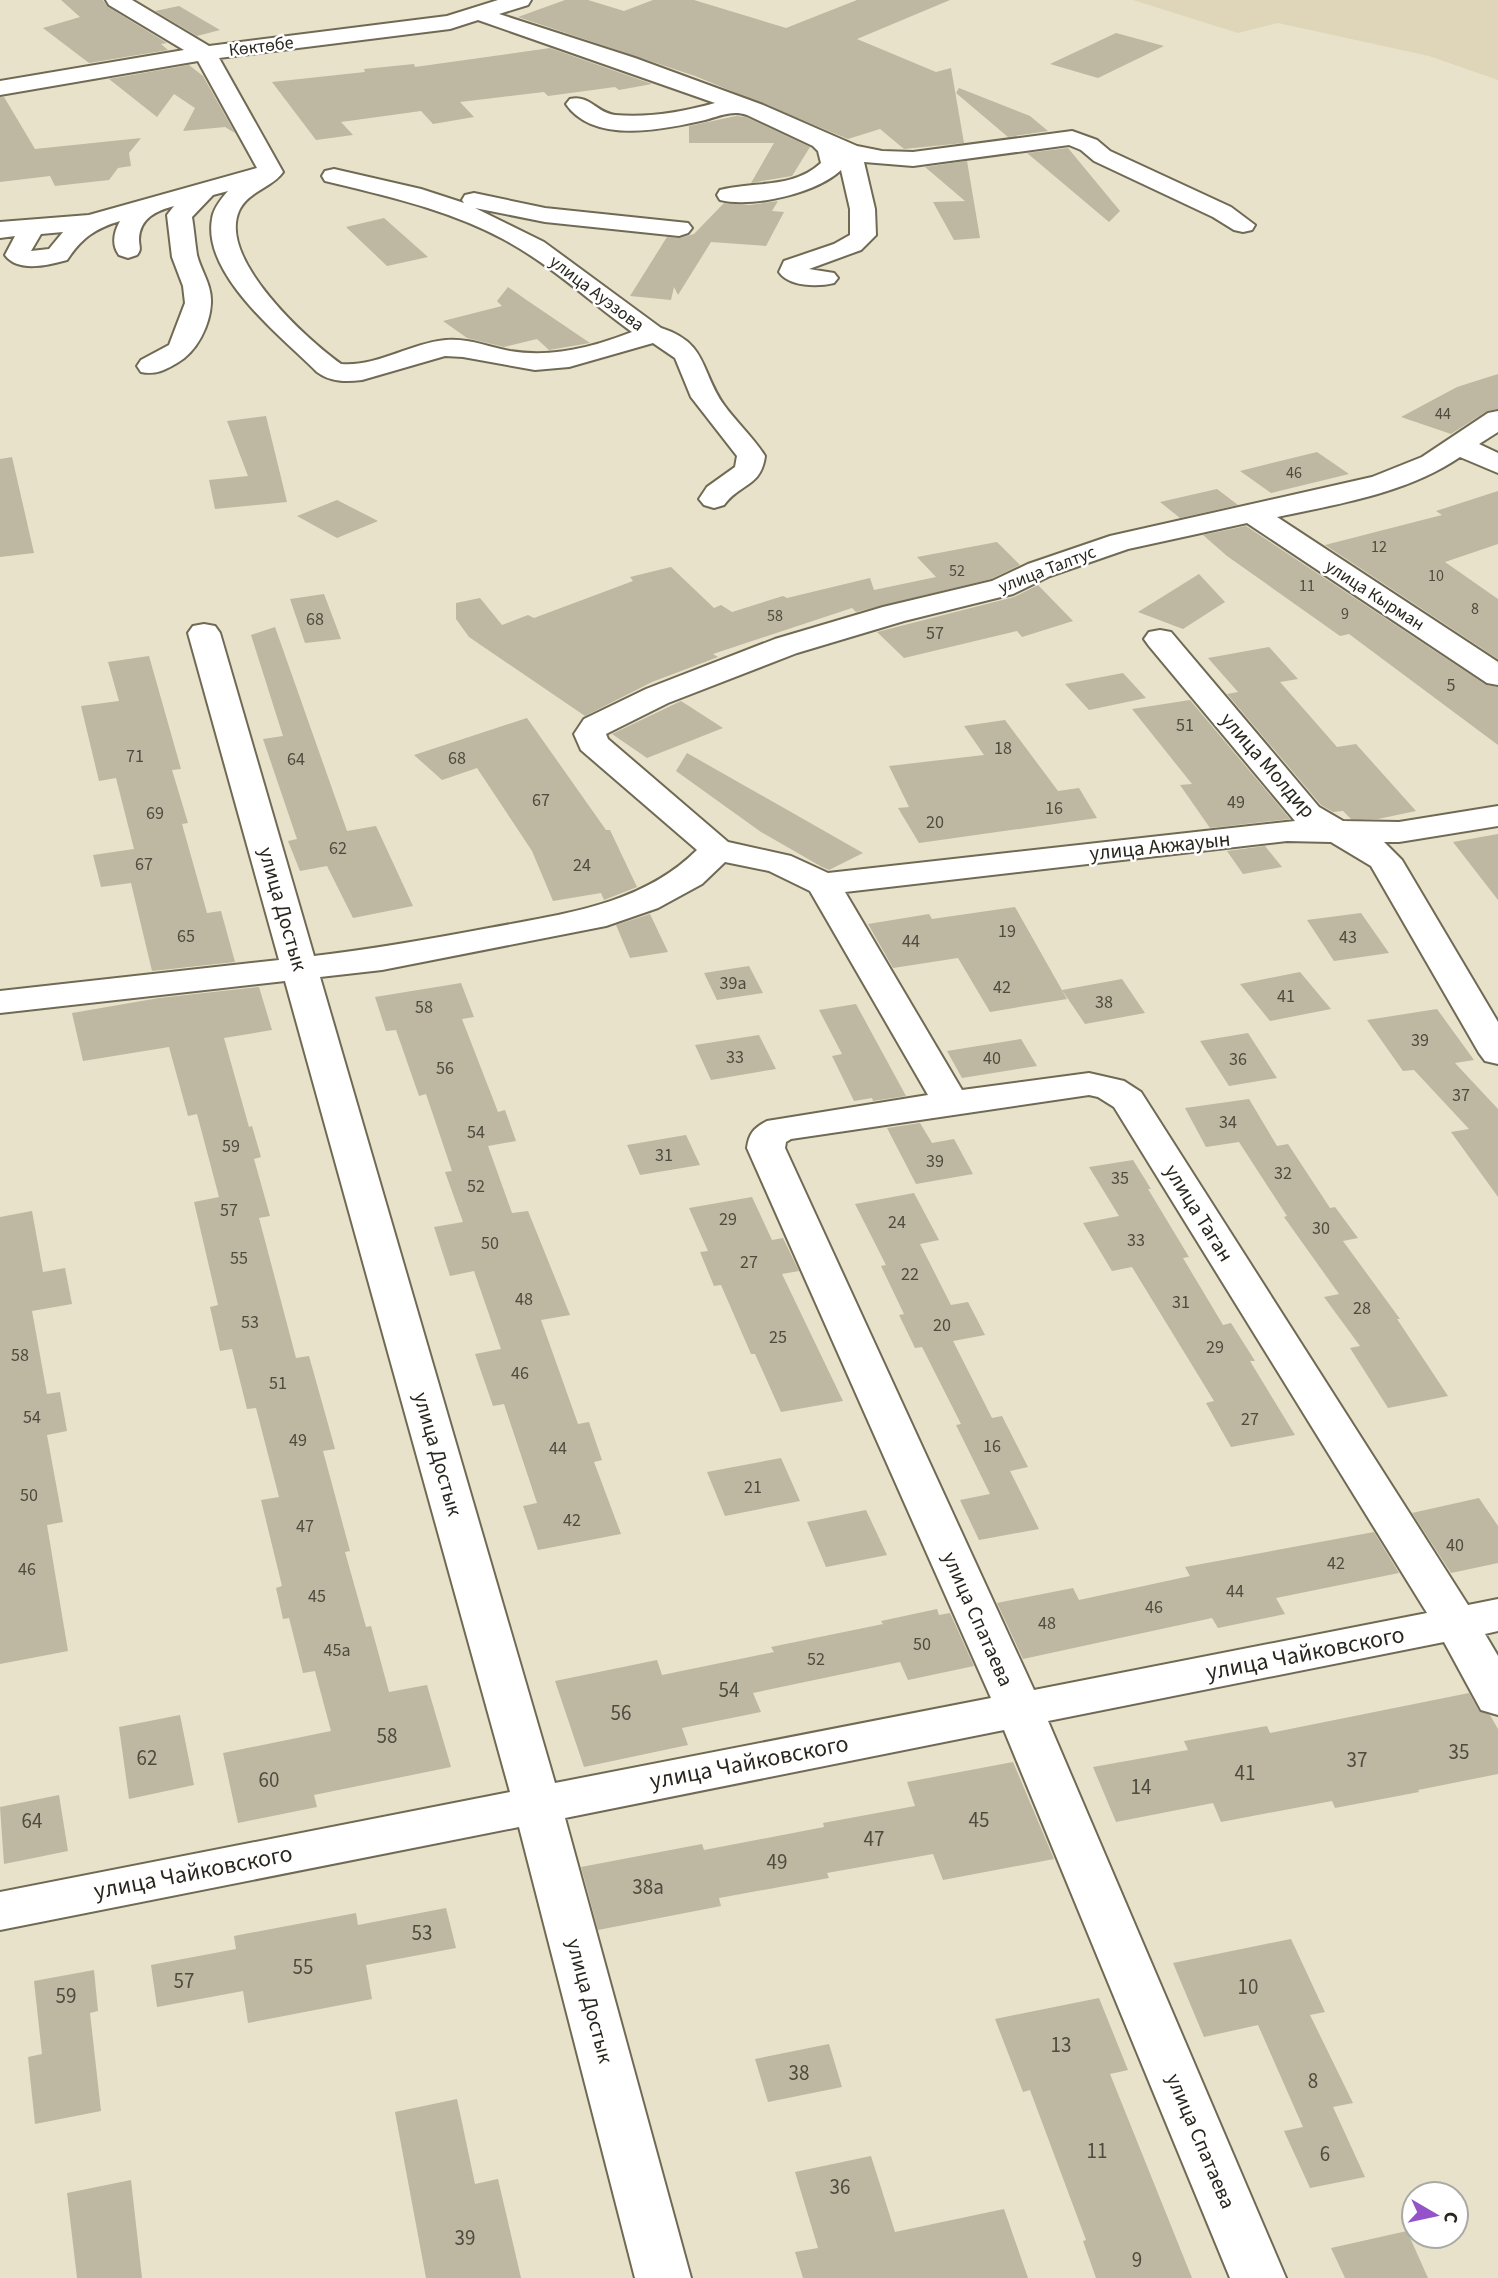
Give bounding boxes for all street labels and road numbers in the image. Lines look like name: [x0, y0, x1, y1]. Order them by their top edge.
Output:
street label: Көктөбе: [227, 30, 295, 63]
street label: улица Ауэзова: [544, 249, 649, 337]
street label: улица Талтус: [995, 539, 1100, 600]
street label: улица Кырман: [1320, 554, 1429, 637]
street label: улица Молдир: [1213, 705, 1323, 825]
street label: улица Акжауын: [1088, 824, 1232, 868]
street label: улица Достык: [251, 843, 315, 975]
street label: улица Таган: [1157, 1158, 1241, 1268]
street label: улица Достык: [406, 1388, 470, 1520]
street label: улица Спатаева: [935, 1547, 1021, 1691]
street label: улица Чайковского: [1203, 1617, 1407, 1690]
street label: улица Чайковского: [647, 1726, 851, 1799]
street label: улица Чайковского: [91, 1836, 295, 1909]
street label: улица Достык: [559, 1935, 621, 2067]
street label: улица Спатаева: [1159, 2069, 1243, 2213]

